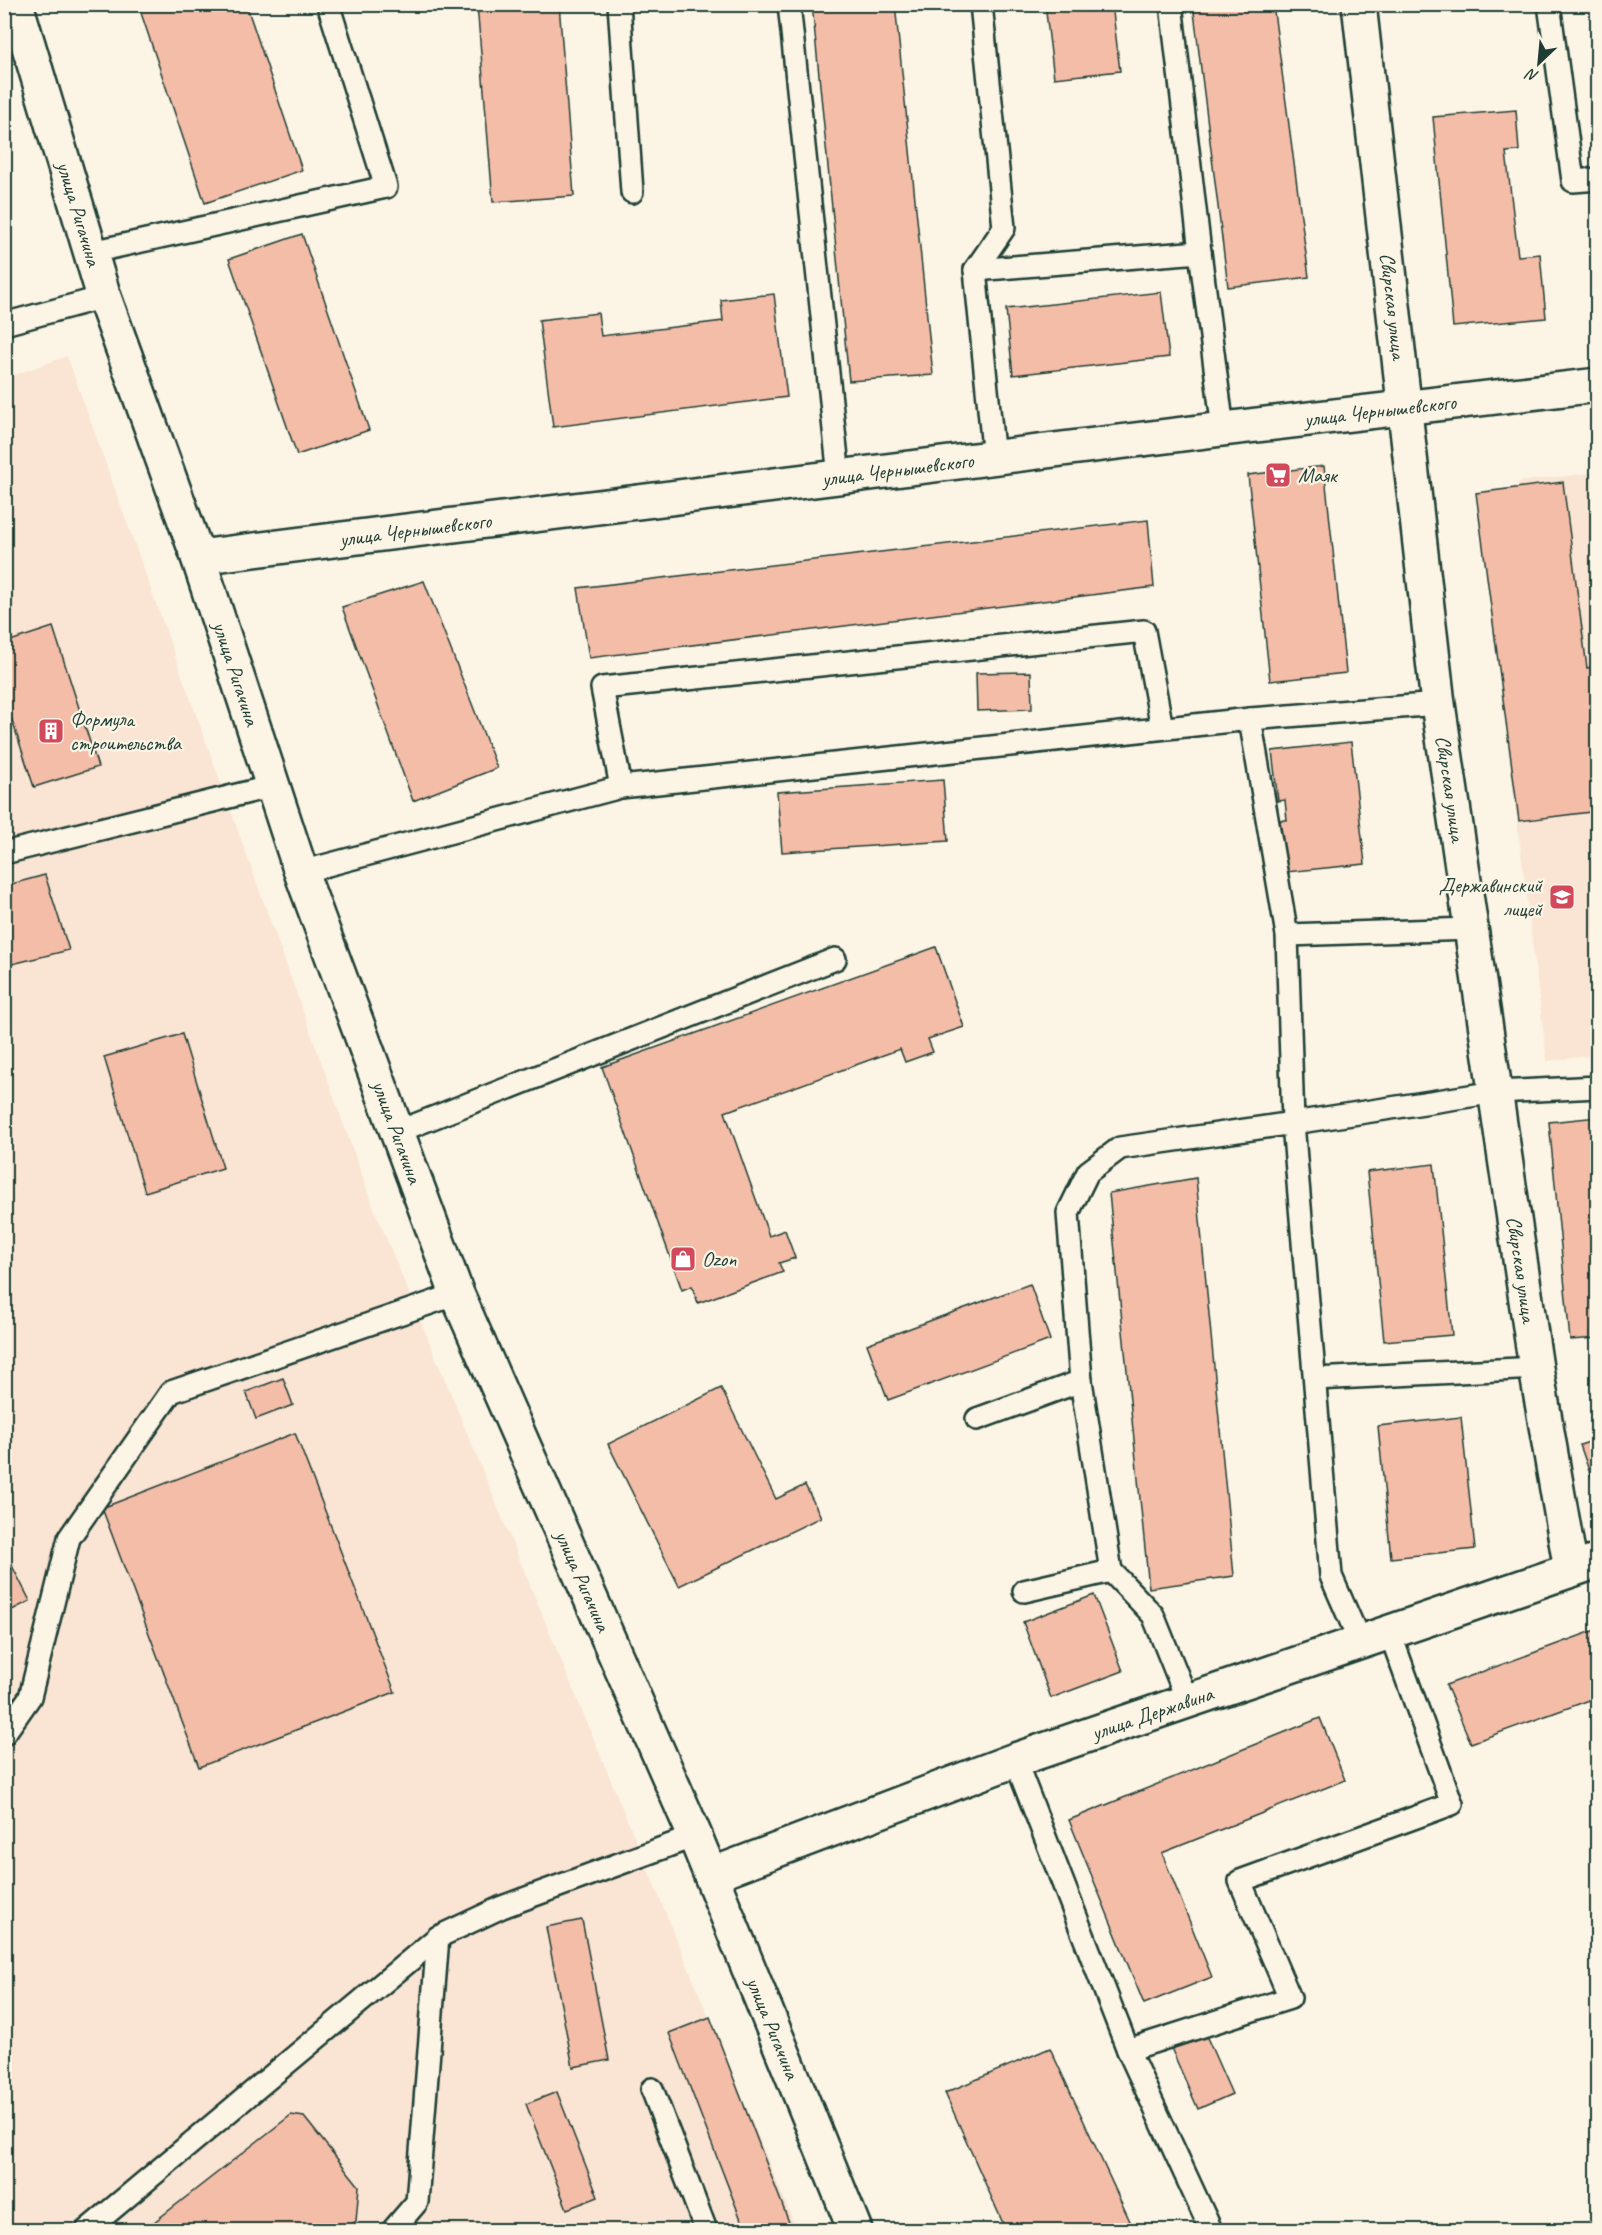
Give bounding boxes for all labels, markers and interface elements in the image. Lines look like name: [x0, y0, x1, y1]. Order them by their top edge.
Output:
north arrow: [1509, 33, 1569, 93]
text: N: [1521, 63, 1542, 87]
street label: улица Ригачина: [50, 156, 108, 271]
street label: Свирская улица: [1374, 252, 1412, 363]
street label: улица Чернышевского: [1301, 389, 1459, 433]
street label: улица Чернышевского: [818, 447, 976, 492]
supermarket icon: Маяк: [1263, 460, 1293, 490]
place label: Маяк: [1298, 462, 1339, 488]
street label: улица Чернышевского: [336, 507, 494, 552]
street label: улица Ригачина: [206, 616, 266, 731]
place label: Формула строительства: [70, 706, 183, 756]
building icon: Формула строительства: [36, 716, 66, 746]
street label: Свирская улица: [1430, 734, 1471, 846]
place label: Державинский лицей: [1439, 872, 1543, 922]
school or university icon: Державинский лицей: [1547, 882, 1577, 912]
street label: улица Ригачина: [365, 1075, 429, 1189]
street label: Свирская улица: [1501, 1215, 1542, 1327]
shop icon: Ozon: [668, 1244, 698, 1274]
place label: Ozon: [702, 1246, 737, 1272]
street label: улица Ригачина: [549, 1524, 617, 1637]
street label: улица Державина: [1086, 1680, 1218, 1747]
street label: улица Ригачина: [740, 1971, 806, 2085]

